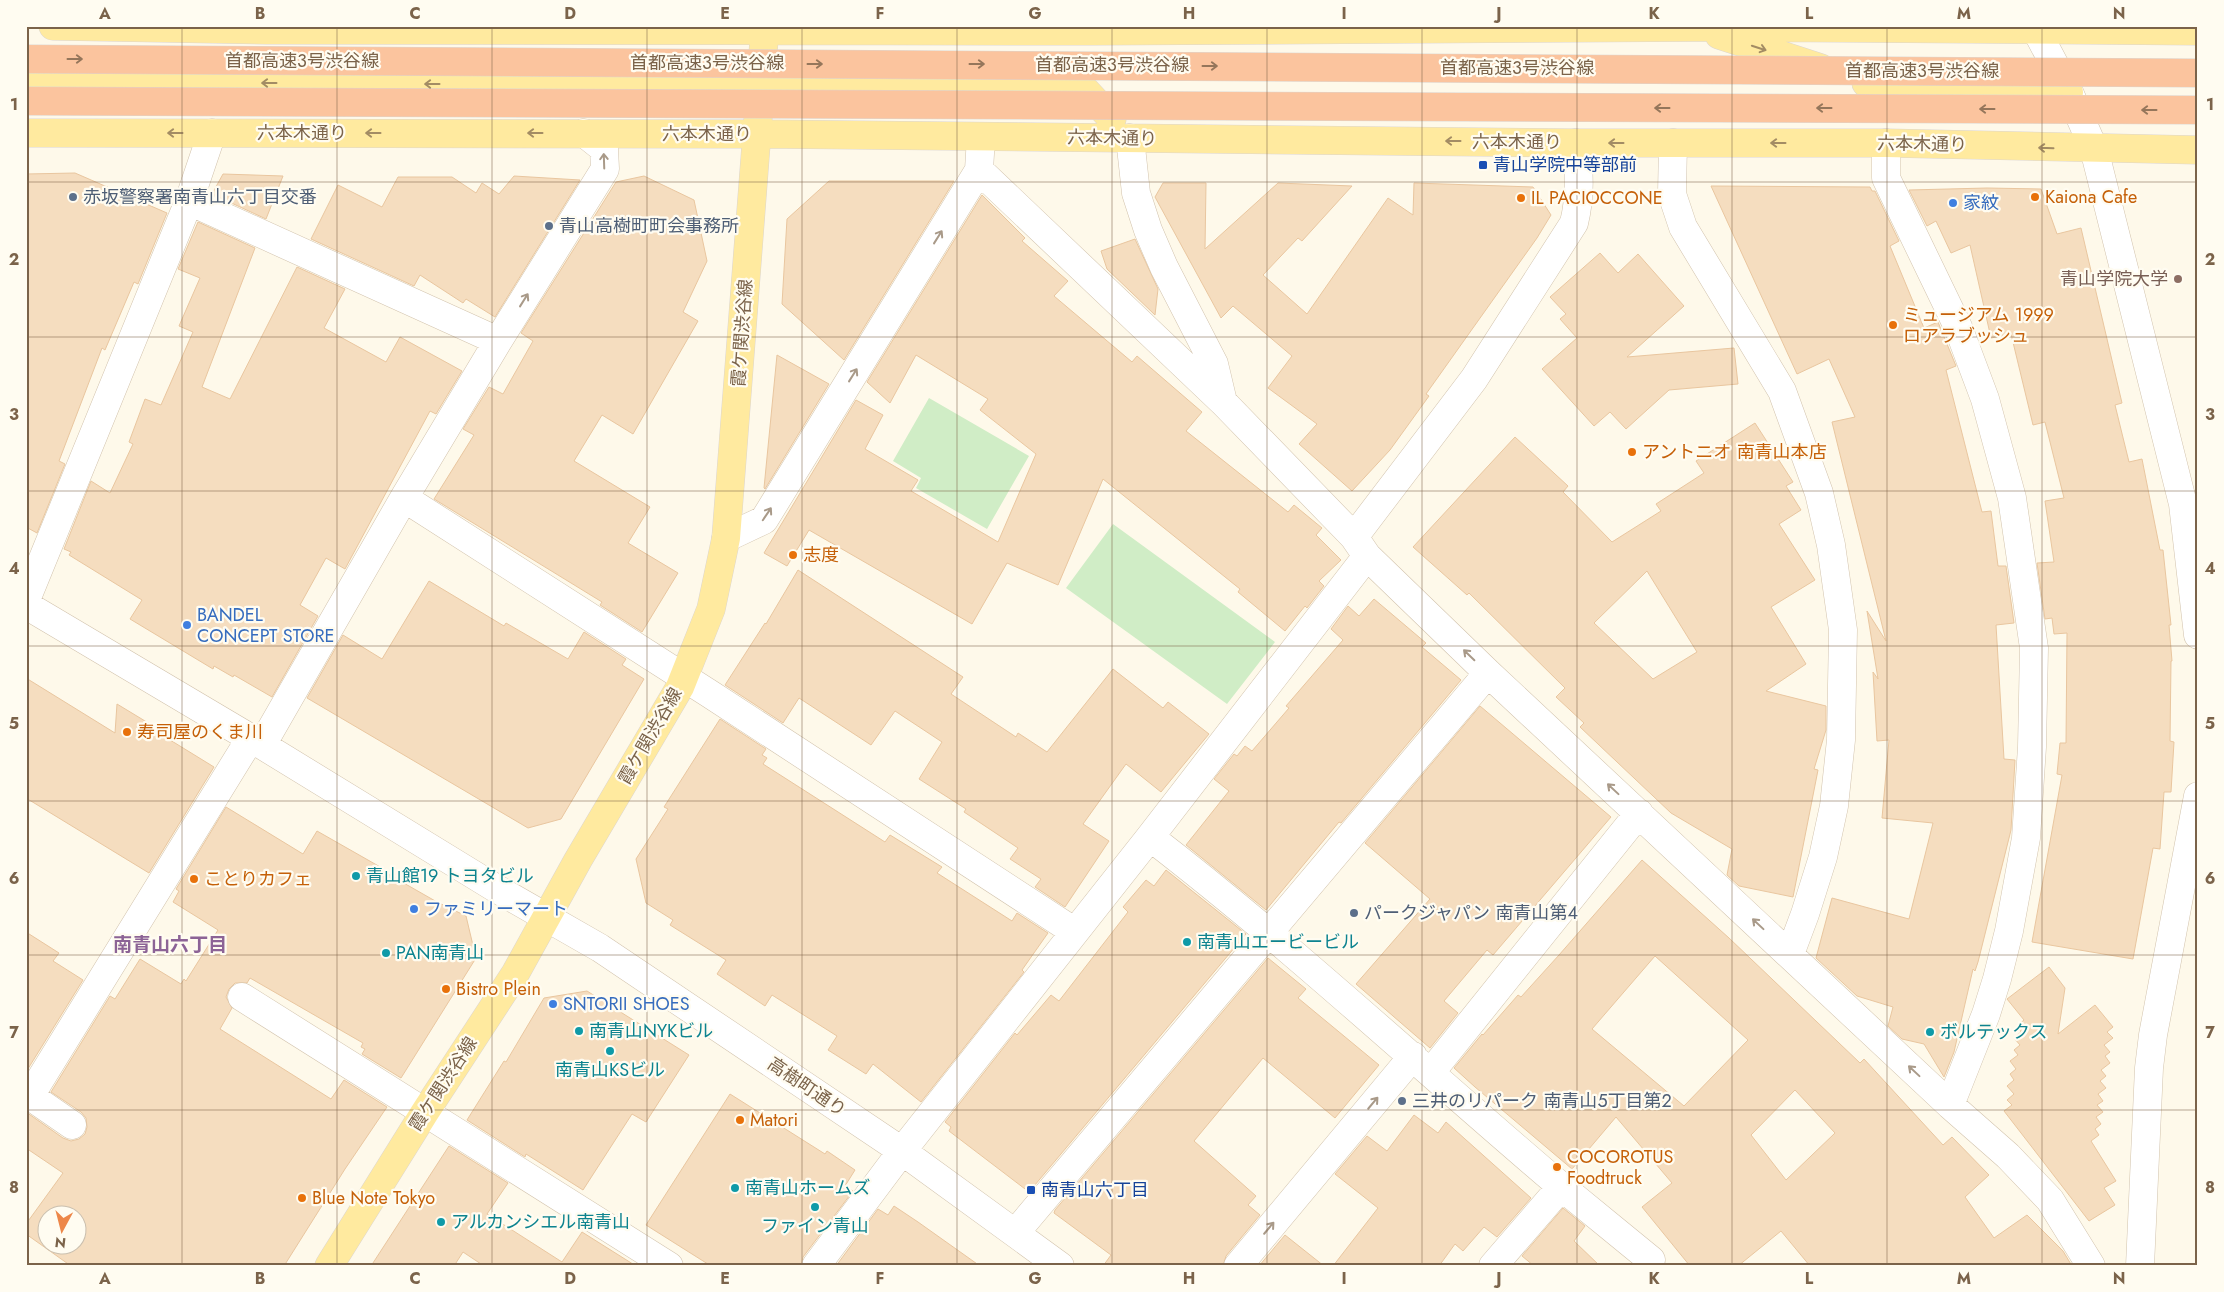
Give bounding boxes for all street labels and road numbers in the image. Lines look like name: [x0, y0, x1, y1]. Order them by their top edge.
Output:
street label: 首都高速3号渋谷線: [225, 48, 379, 74]
street label: 首都高速3号渋谷線: [630, 50, 784, 76]
street label: 首都高速3号渋谷線: [1035, 52, 1189, 78]
street label: 首都高速3号渋谷線: [1440, 55, 1594, 81]
street label: 首都高速3号渋谷線: [1845, 58, 1999, 84]
street label: 六本木通り: [257, 120, 347, 146]
street label: 六本木通り: [662, 121, 752, 147]
street label: 六本木通り: [1067, 124, 1157, 152]
street label: 六本木通り: [1472, 129, 1562, 155]
street label: 六本木通り: [1877, 130, 1967, 158]
street label: 霞ケ関渋谷線: [725, 278, 759, 388]
street label: 霞ケ関渋谷線: [612, 683, 688, 789]
street label: 霞ケ関渋谷線: [403, 1032, 483, 1136]
street label: 高樹町通り: [762, 1051, 852, 1123]

